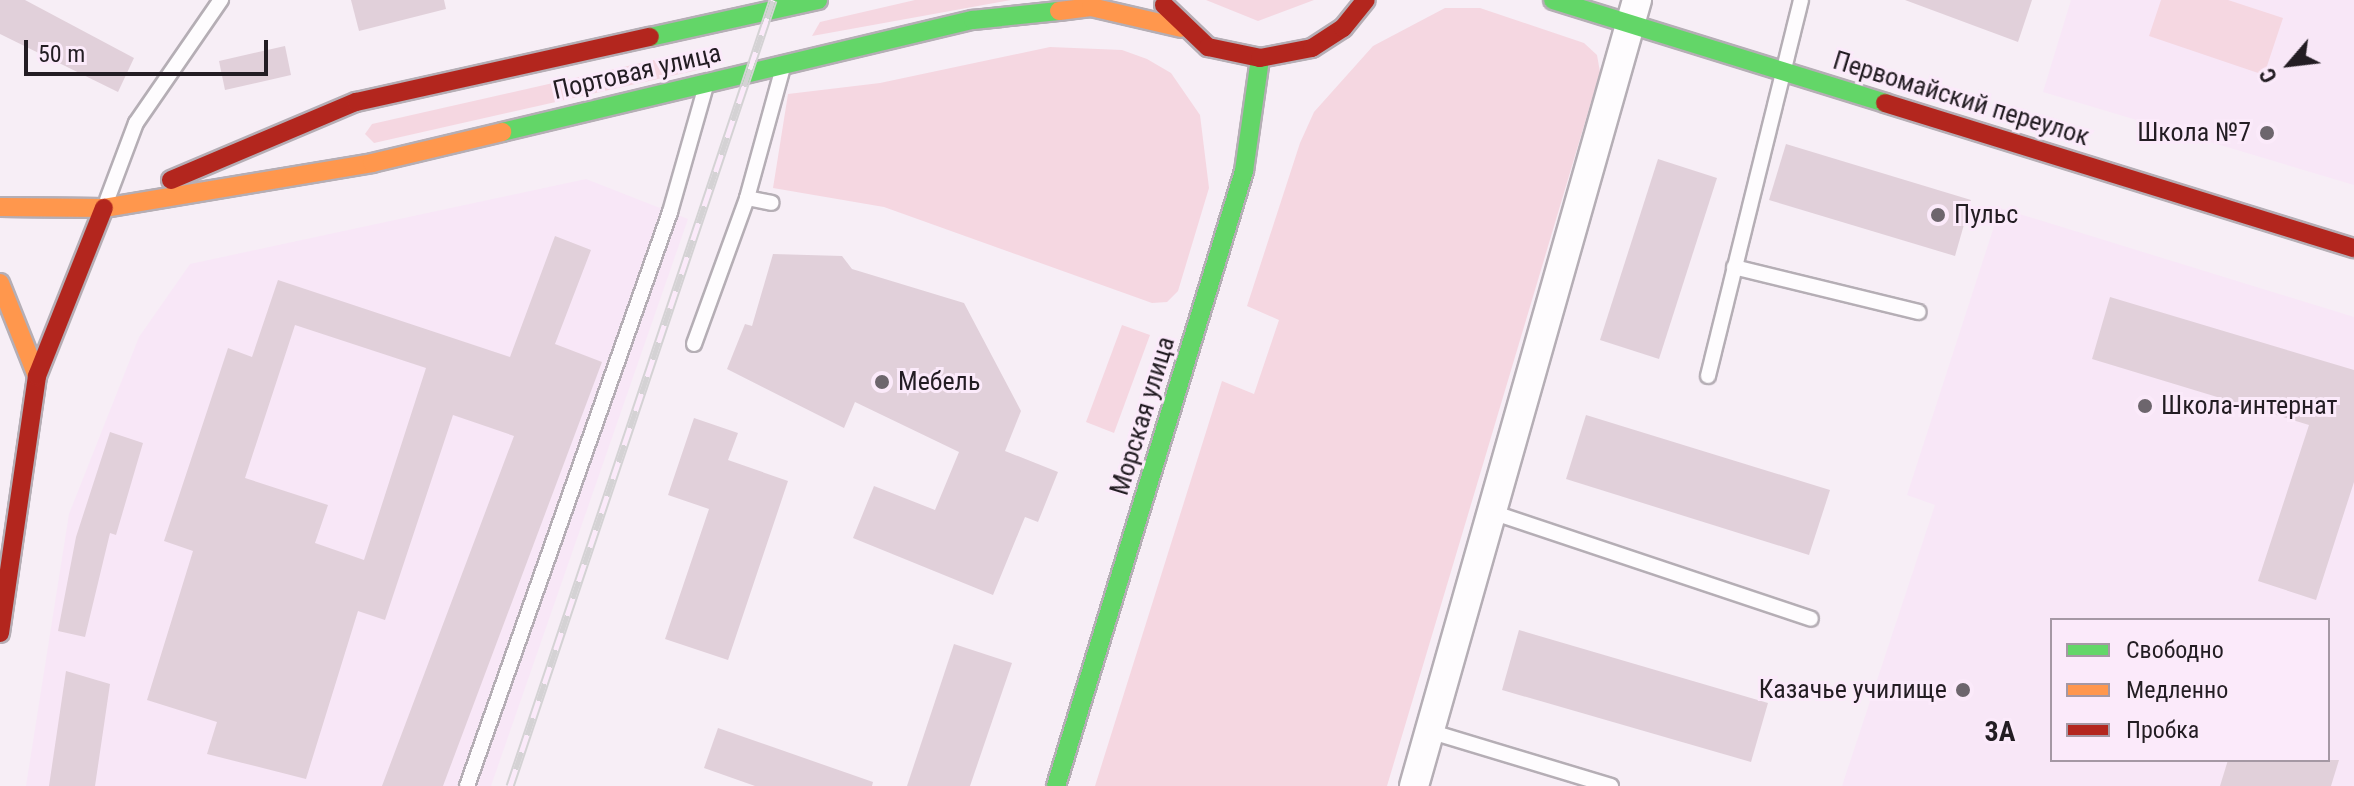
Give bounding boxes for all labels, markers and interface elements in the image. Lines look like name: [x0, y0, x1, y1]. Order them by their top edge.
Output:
scale bar: [28, 24, 272, 74]
north arrow: [2250, 24, 2330, 104]
street label: Портовая улица: [550, 38, 724, 106]
text: 50 m: [38, 40, 85, 68]
street label: Первомайский переулок: [1829, 45, 2093, 153]
text: С: [2254, 64, 2282, 87]
place label: Школа №7: [2137, 117, 2251, 149]
marker: Школа №7: [2258, 124, 2276, 142]
place label: Пульс: [1954, 199, 2018, 231]
marker: Пульс: [1929, 206, 1947, 224]
street label: Морская улица: [1104, 333, 1182, 499]
place label: Мебель: [898, 366, 980, 398]
marker: Мебель: [873, 373, 891, 391]
place label: Школа-интернат: [2161, 390, 2337, 422]
marker: Школа-интернат: [2136, 397, 2154, 415]
legend: [2050, 618, 2330, 762]
text: Свободно: [2126, 636, 2224, 664]
place label: Казачье училище: [1759, 674, 1947, 706]
text: Медленно: [2126, 676, 2228, 704]
marker: Казачье училище: [1954, 681, 1972, 699]
district label: 3А: [1985, 715, 2015, 749]
text: Пробка: [2126, 716, 2199, 744]

